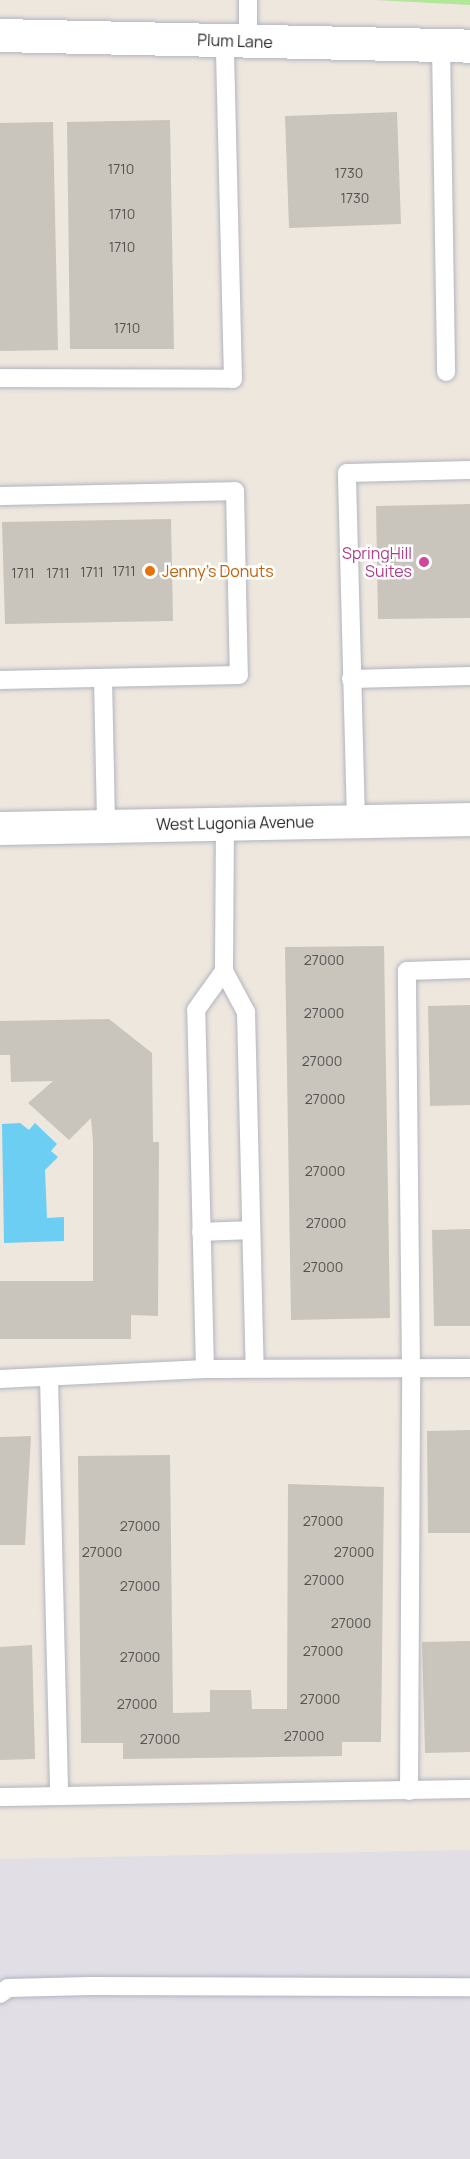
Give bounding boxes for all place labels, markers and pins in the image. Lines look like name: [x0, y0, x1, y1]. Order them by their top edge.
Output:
place label: SpringHill Suites: [342, 543, 412, 581]
marker: SpringHill Suites: [417, 555, 431, 569]
place label: Jenny's Donuts: [162, 561, 273, 581]
marker: Jenny's Donuts: [143, 564, 157, 578]

